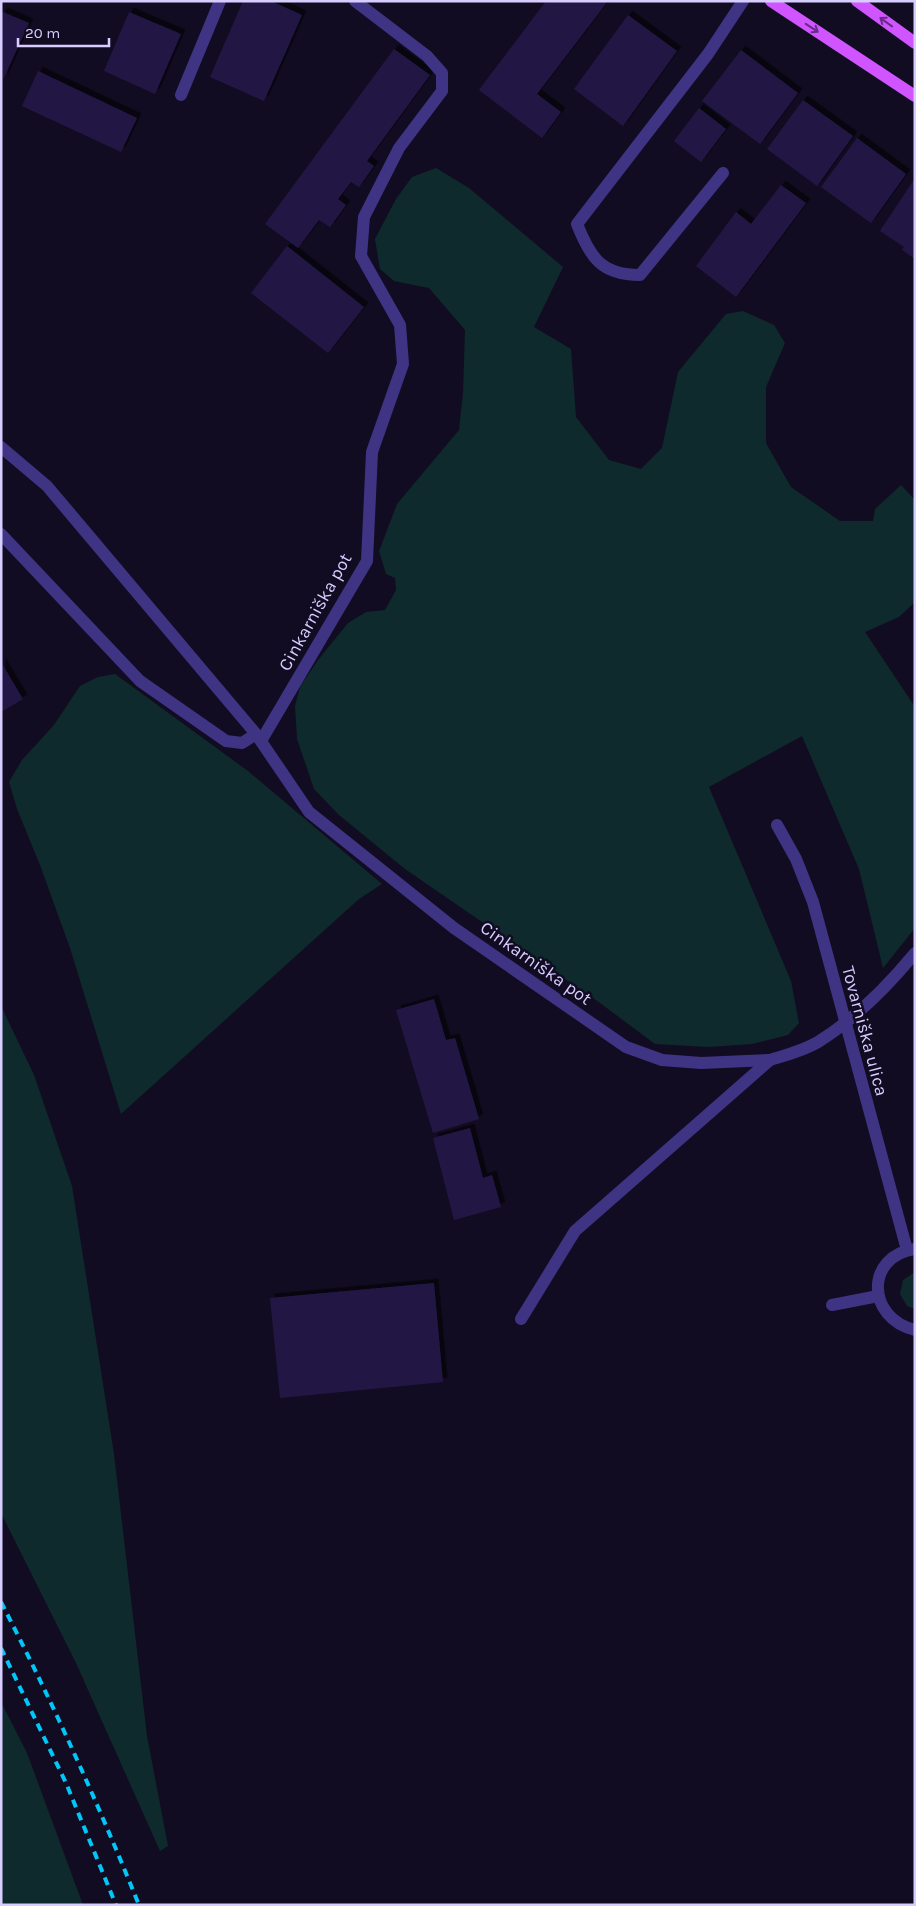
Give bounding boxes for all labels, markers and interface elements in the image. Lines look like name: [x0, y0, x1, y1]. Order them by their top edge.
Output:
scale bar: [18, 15, 109, 47]
one-way arrow: [879, 17, 893, 27]
one-way arrow: [805, 23, 819, 33]
text: 20 m: [25, 24, 60, 42]
street label: Cinkarniška pot: [274, 549, 356, 675]
street label: Cinkarniška pot: [476, 916, 596, 1010]
street label: Tovarniška ulica: [837, 964, 893, 1098]

